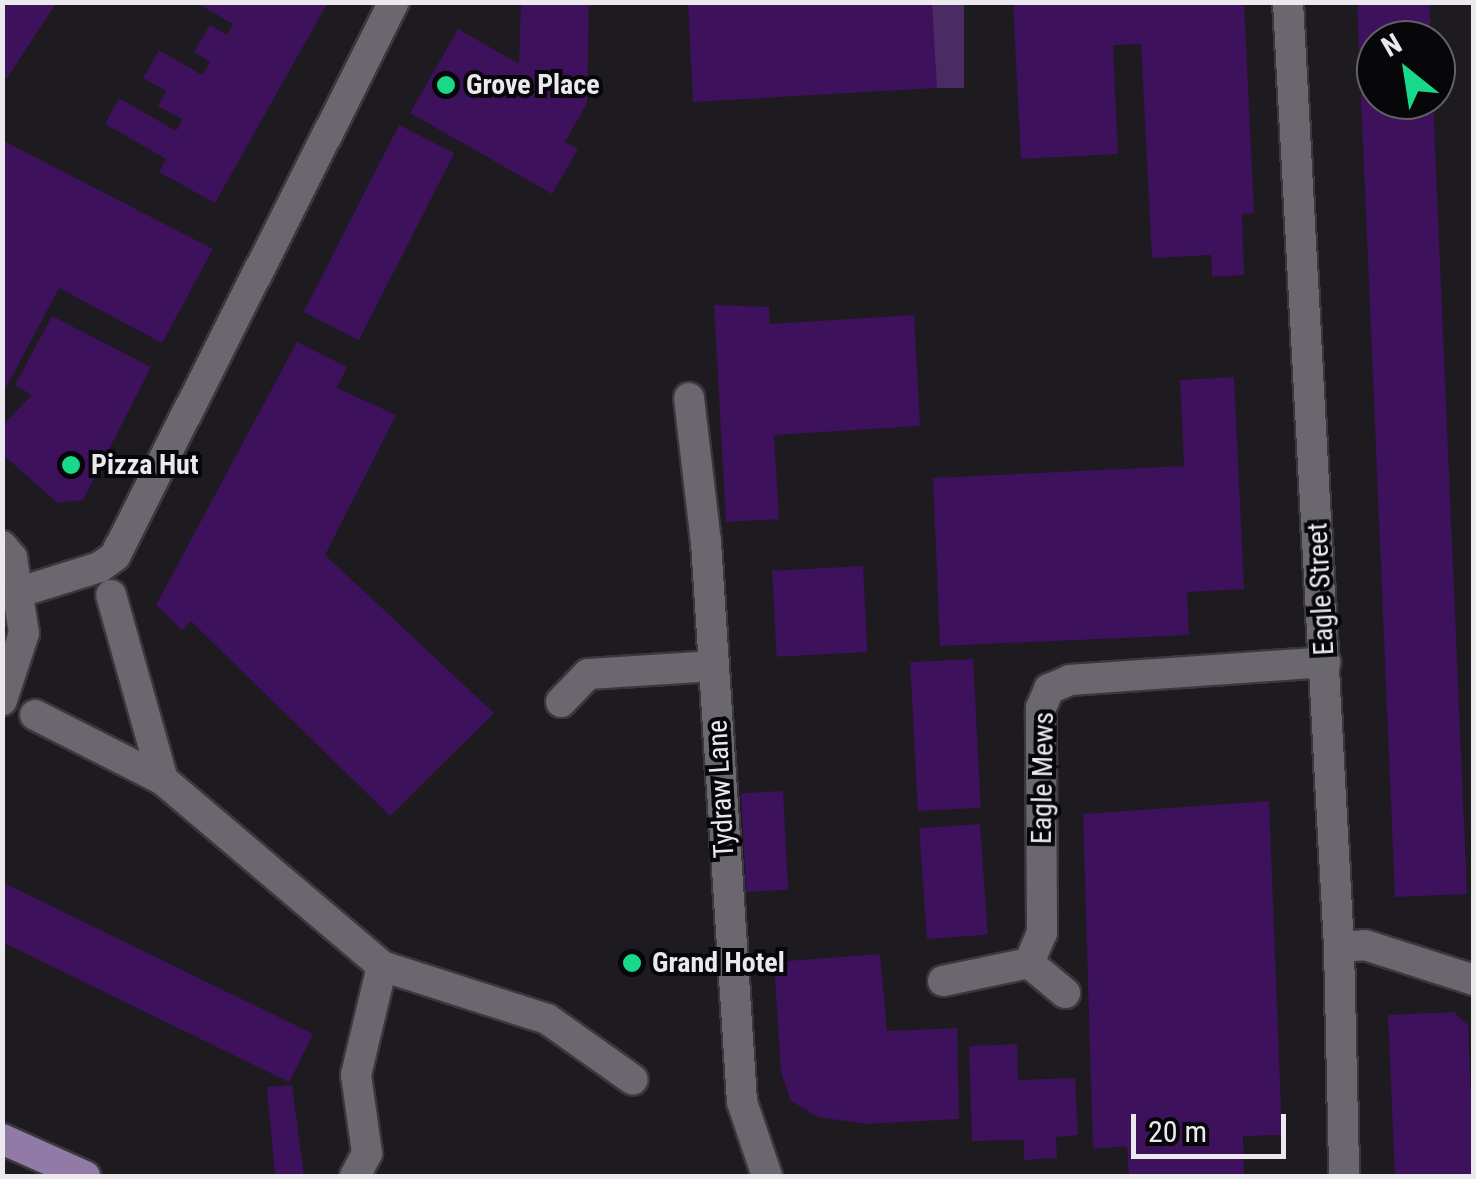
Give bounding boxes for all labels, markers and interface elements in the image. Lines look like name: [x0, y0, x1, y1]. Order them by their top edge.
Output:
north arrow: [1356, 20, 1456, 120]
text: N: [1376, 27, 1407, 64]
place label: Grove Place: [466, 68, 600, 102]
marker: Grove Place: [435, 74, 457, 96]
place label: Pizza Hut: [91, 448, 198, 482]
marker: Pizza Hut: [60, 454, 82, 476]
street label: Eagle Street: [1301, 522, 1341, 656]
street label: Eagle Mews: [1025, 712, 1061, 844]
street label: Tydraw Lane: [701, 719, 741, 859]
place label: Grand Hotel: [652, 946, 785, 980]
marker: Grand Hotel: [621, 952, 643, 974]
scale bar: [1136, 1094, 1291, 1156]
text: 20 m: [1148, 1114, 1207, 1149]

